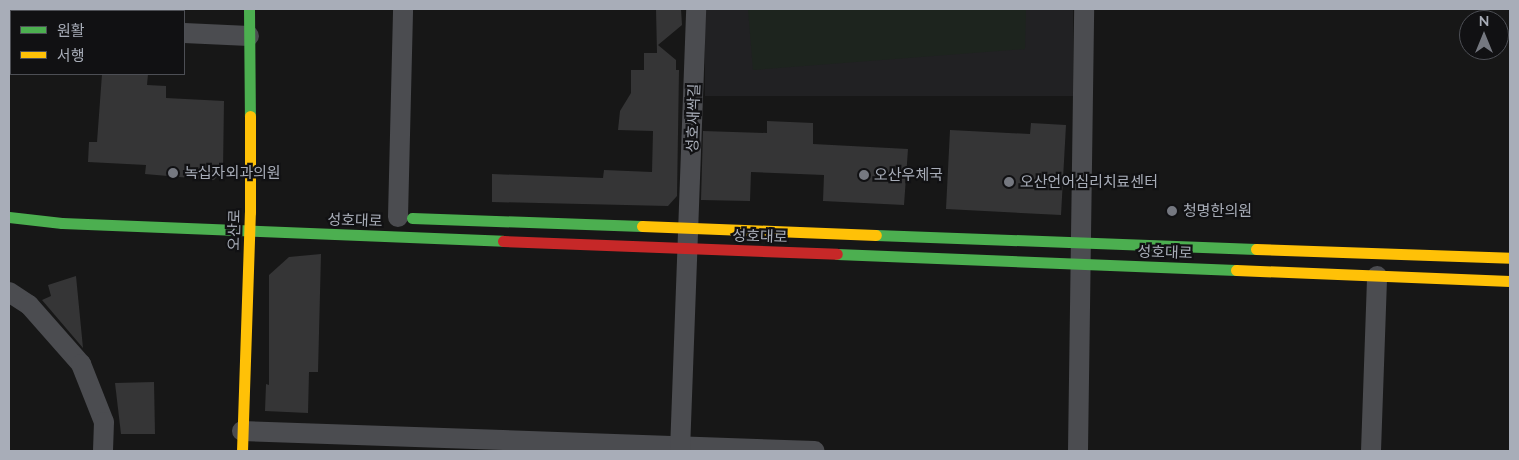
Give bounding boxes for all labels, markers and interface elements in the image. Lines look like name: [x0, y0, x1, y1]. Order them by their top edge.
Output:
legend: [10, 10, 185, 75]
north arrow: [1459, 10, 1509, 60]
text: N: [1479, 12, 1489, 30]
text: 원활: [57, 21, 85, 40]
text: 서행: [57, 46, 85, 65]
street label: 성호새싹길: [683, 83, 703, 153]
place label: 녹십자외과의원: [184, 164, 281, 182]
marker: 녹십자외과의원: [166, 166, 180, 180]
place label: 오산우체국: [874, 166, 943, 184]
marker: 오산우체국: [858, 169, 870, 181]
place label: 오산언어심리치료센터: [1020, 173, 1158, 191]
marker: 오산언어심리치료센터: [1002, 175, 1016, 189]
place label: 청명한의원: [1183, 202, 1252, 220]
marker: 청명한의원: [1165, 204, 1179, 218]
street label: 오산로: [225, 209, 243, 251]
street label: 성호대로: [327, 210, 383, 230]
street label: 성호대로: [732, 226, 788, 246]
street label: 성호대로: [1137, 242, 1193, 262]

